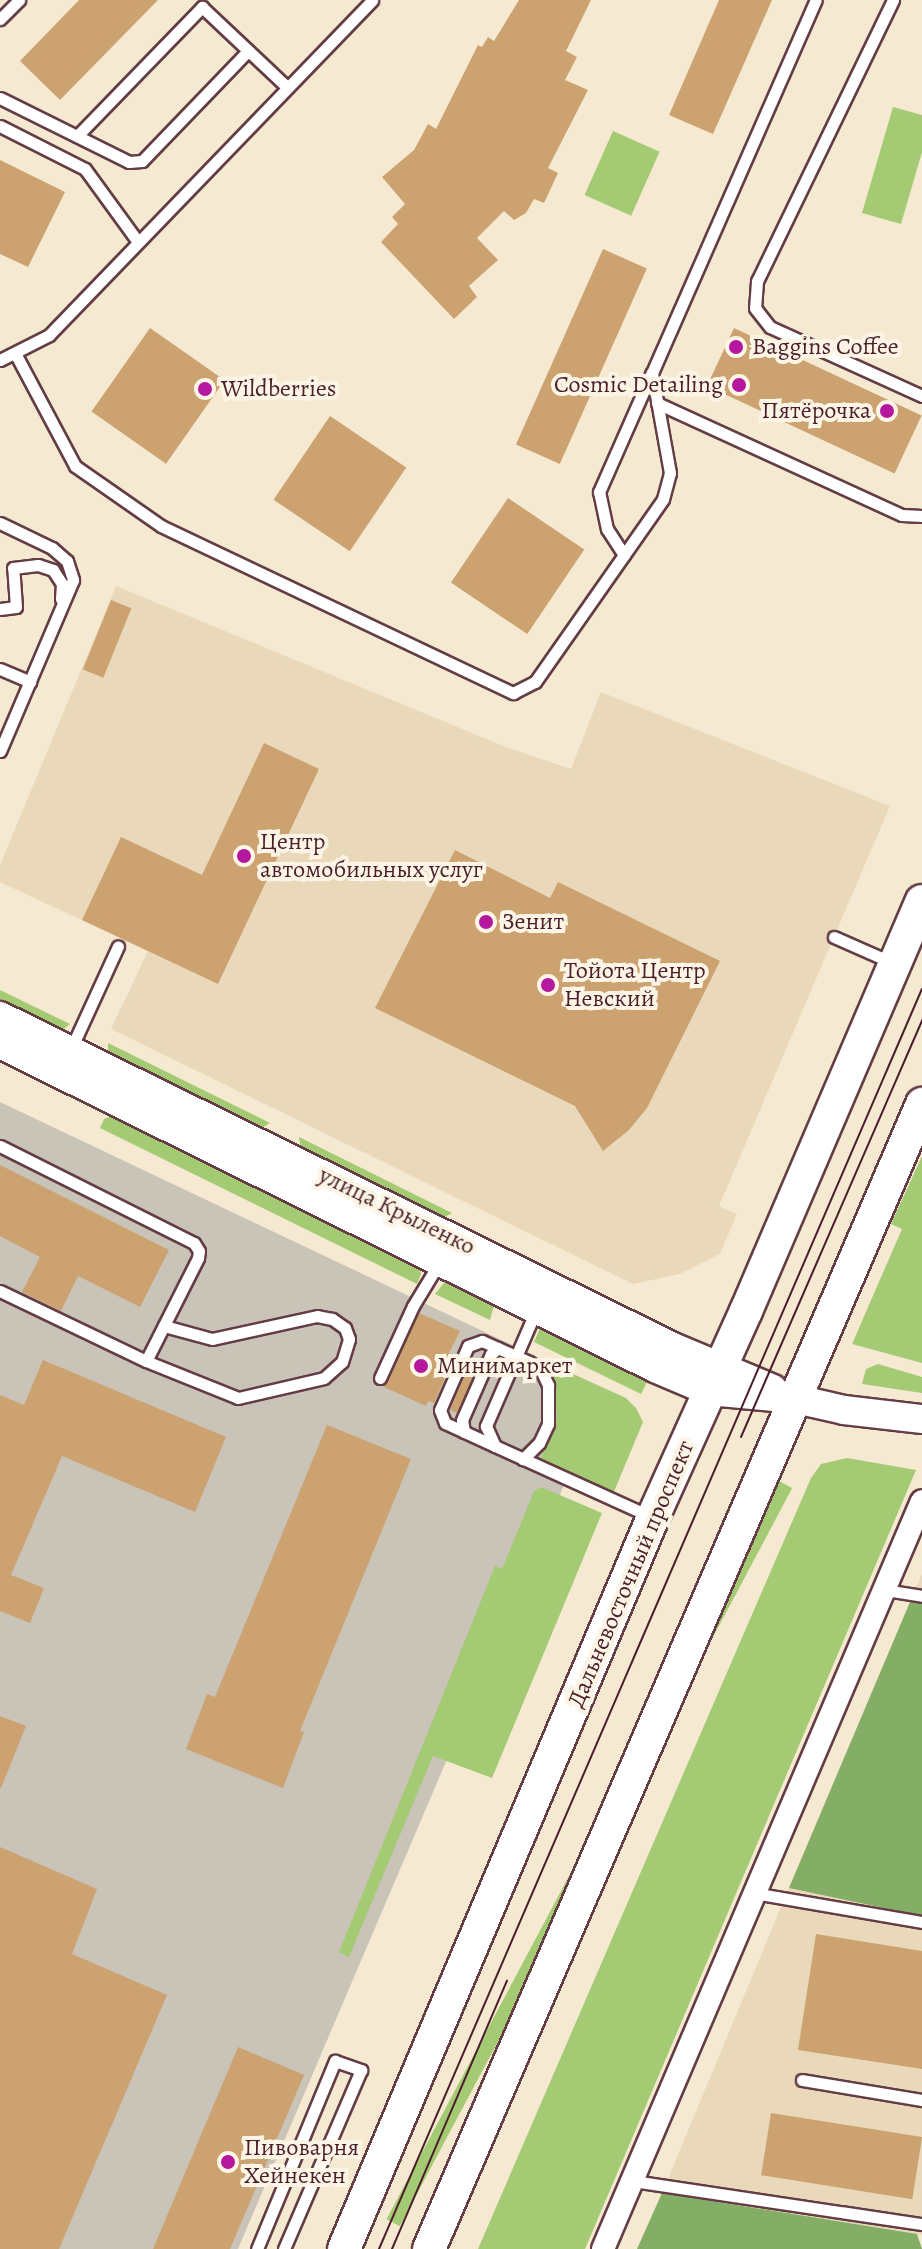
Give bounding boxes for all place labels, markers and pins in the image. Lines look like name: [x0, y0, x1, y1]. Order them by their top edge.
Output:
place label: Baggins Coffee: [752, 333, 899, 361]
marker: Baggins Coffee: [727, 338, 745, 356]
place label: Cosmic Detailing: [554, 371, 723, 399]
place label: Wildberries: [221, 375, 336, 403]
marker: Cosmic Detailing: [730, 376, 748, 394]
marker: Wildberries: [196, 380, 214, 398]
place label: Пятёрочка: [761, 397, 871, 425]
marker: Пятёрочка: [878, 402, 896, 420]
place label: Центр автомобильных услуг: [260, 828, 483, 884]
marker: Центр автомобильных услуг: [235, 847, 253, 865]
place label: Зенит: [502, 908, 564, 936]
marker: Зенит: [477, 913, 495, 931]
place label: Тойота Центр Невский: [564, 957, 706, 1013]
marker: Тойота Центр Невский: [539, 976, 557, 994]
place label: Минимаркет: [437, 1352, 573, 1380]
marker: Минимаркет: [412, 1357, 430, 1375]
place label: Пивоварня Хейнекен: [244, 2134, 359, 2190]
marker: Пивоварня Хейнекен: [219, 2153, 237, 2171]

